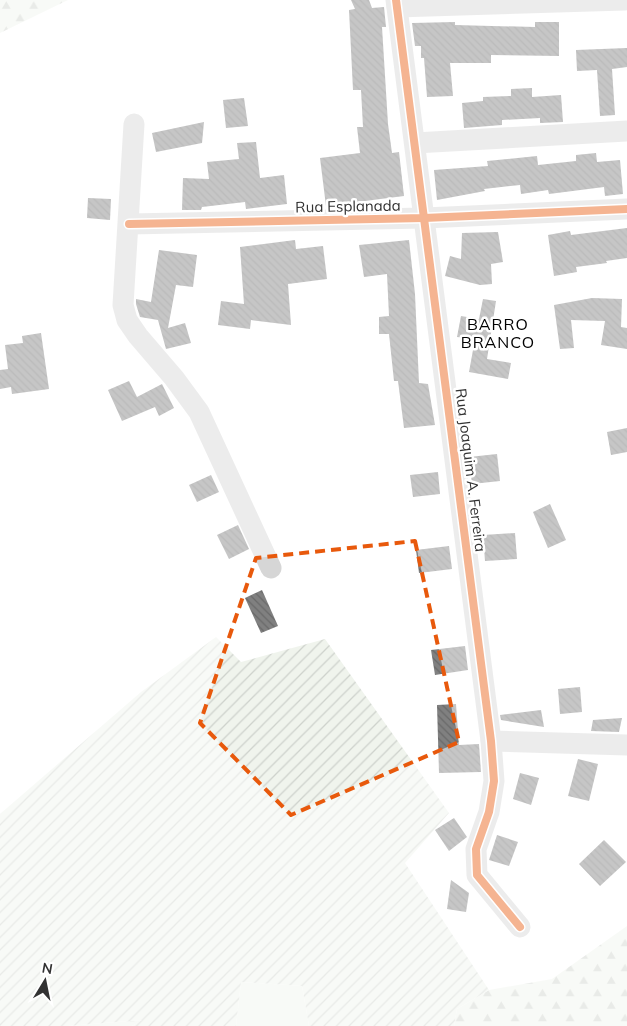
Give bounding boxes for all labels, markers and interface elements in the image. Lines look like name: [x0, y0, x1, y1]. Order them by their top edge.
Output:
street label: Rua Esplanada: [295, 196, 401, 216]
district label: BARRO BRANCO: [461, 314, 535, 352]
street label: Rua Joaquim A. Ferreira: [452, 387, 490, 553]
north arrow: [20, 956, 70, 1006]
text: N: [40, 958, 54, 978]

